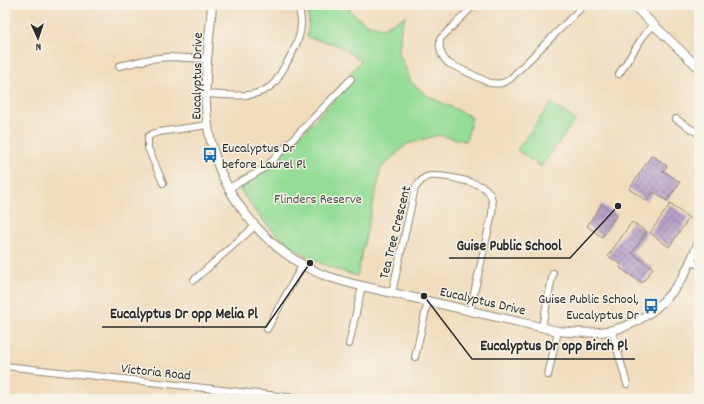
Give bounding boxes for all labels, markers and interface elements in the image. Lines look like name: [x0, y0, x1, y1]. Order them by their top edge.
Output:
north arrow: [18, 18, 58, 58]
street label: Eucalyptus Drive: [187, 32, 209, 120]
text: N: [35, 38, 42, 54]
place label: Eucalyptus Dr before Laurel Pl: [222, 139, 307, 175]
bus stop icon: Eucalyptus Dr before Laurel Pl: [201, 146, 219, 164]
street label: Tea Tree Crescent: [375, 184, 417, 281]
park label: Flinders Reserve: [274, 190, 362, 210]
callout: Guise Public School: [449, 231, 570, 258]
text: Guise Public School: [456, 236, 562, 258]
street label: Eucalyptus Drive: [438, 282, 527, 322]
place label: Guise Public School, Eucalyptus Dr: [538, 290, 640, 326]
bus stop icon: Guise Public School, Eucalyptus Dr: [642, 297, 660, 315]
callout: Eucalyptus Dr opp Melia Pl: [102, 300, 266, 327]
text: Eucalyptus Dr opp Melia Pl: [110, 304, 258, 326]
callout: Eucalyptus Dr opp Birch Pl: [472, 332, 635, 359]
text: Eucalyptus Dr opp Birch Pl: [480, 336, 628, 358]
street label: Victoria Road: [120, 359, 192, 387]

